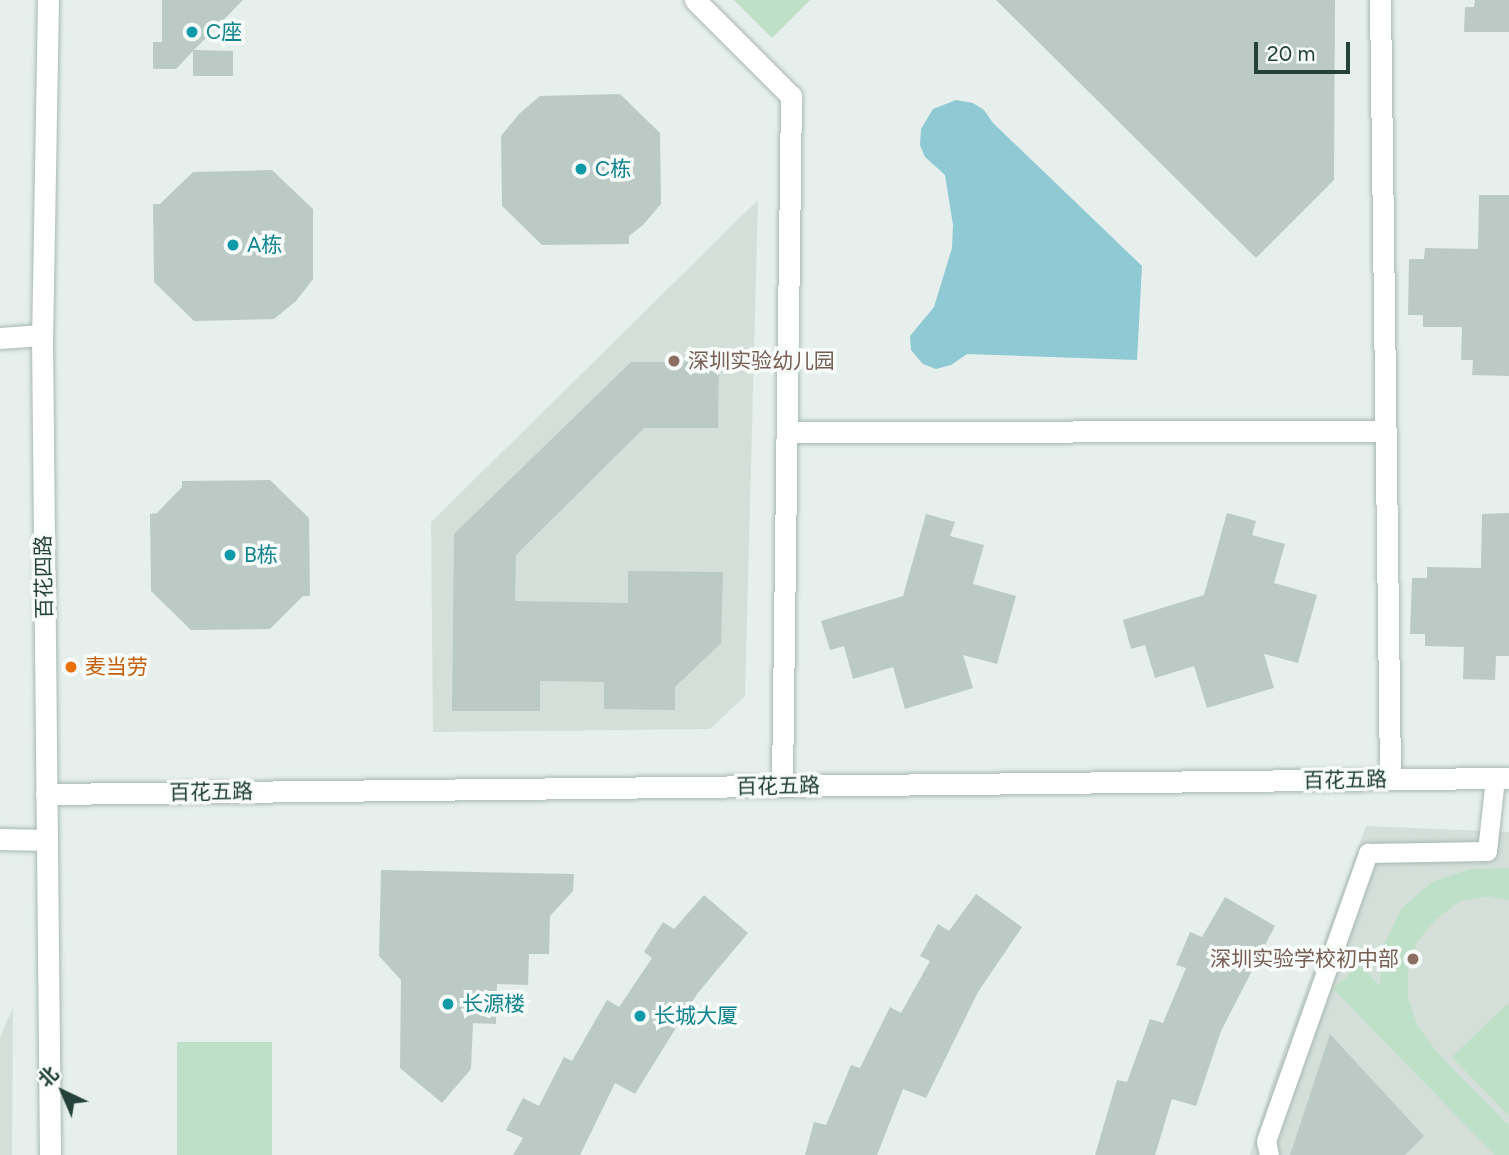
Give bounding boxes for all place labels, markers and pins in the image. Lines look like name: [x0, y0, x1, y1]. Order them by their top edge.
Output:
place label: C座: [206, 19, 242, 45]
marker: C座: [184, 24, 200, 40]
place label: C栋: [595, 156, 631, 182]
marker: C栋: [573, 161, 589, 177]
place label: A栋: [247, 232, 282, 258]
marker: A栋: [225, 237, 241, 253]
place label: 深圳实验幼儿园: [688, 348, 835, 374]
marker: 深圳实验幼儿园: [666, 353, 682, 369]
place label: B栋: [244, 542, 278, 568]
marker: B栋: [222, 547, 238, 563]
place label: 麦当劳: [85, 654, 148, 680]
marker: 麦当劳: [63, 659, 79, 675]
place label: 深圳实验学校初中部: [1210, 946, 1399, 972]
marker: 深圳实验学校初中部: [1405, 951, 1421, 967]
place label: 长源楼: [462, 991, 525, 1017]
marker: 长源楼: [440, 996, 456, 1012]
place label: 长城大厦: [654, 1003, 738, 1029]
marker: 长城大厦: [632, 1008, 648, 1024]

